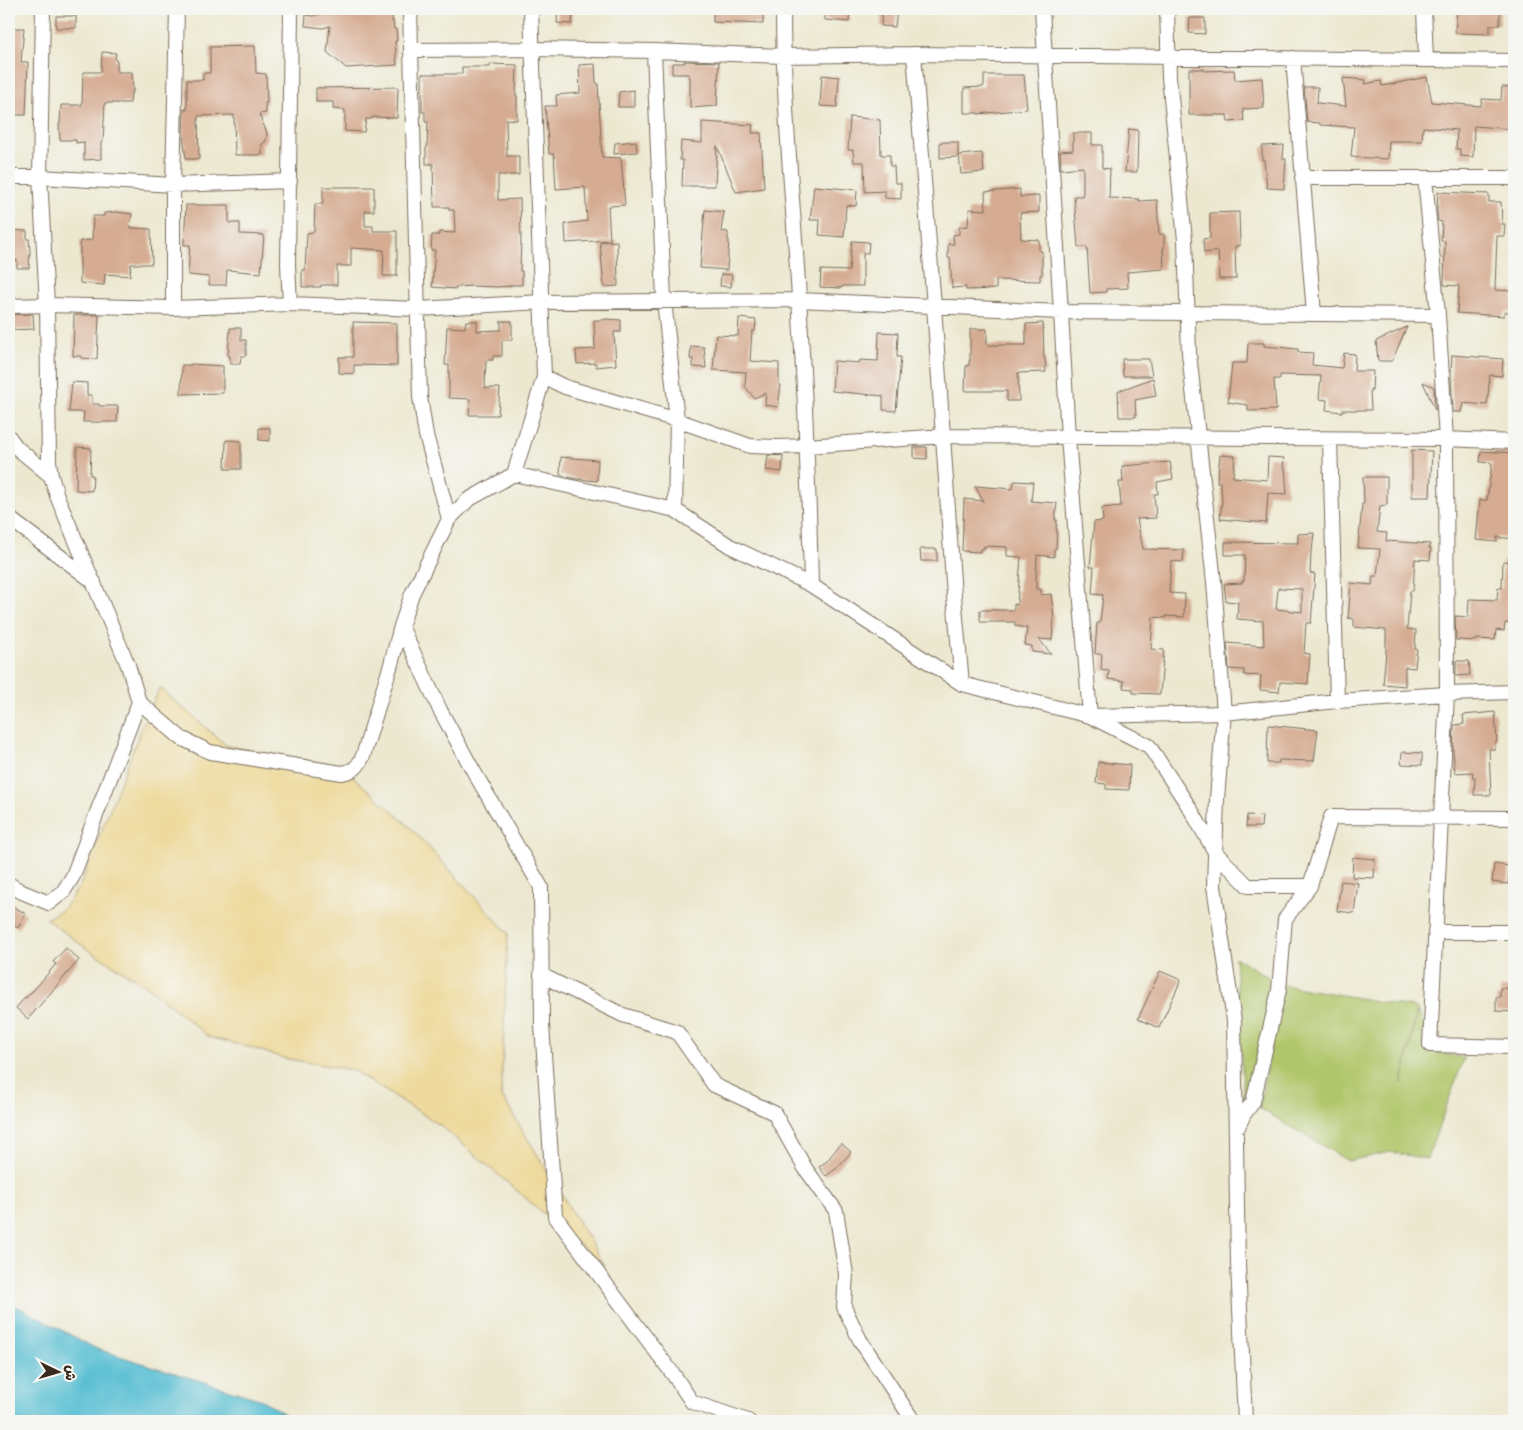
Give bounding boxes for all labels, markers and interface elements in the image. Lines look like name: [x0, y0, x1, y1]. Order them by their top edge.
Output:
north arrow: [32, 1348, 82, 1398]
text: ش: [61, 1365, 81, 1382]

